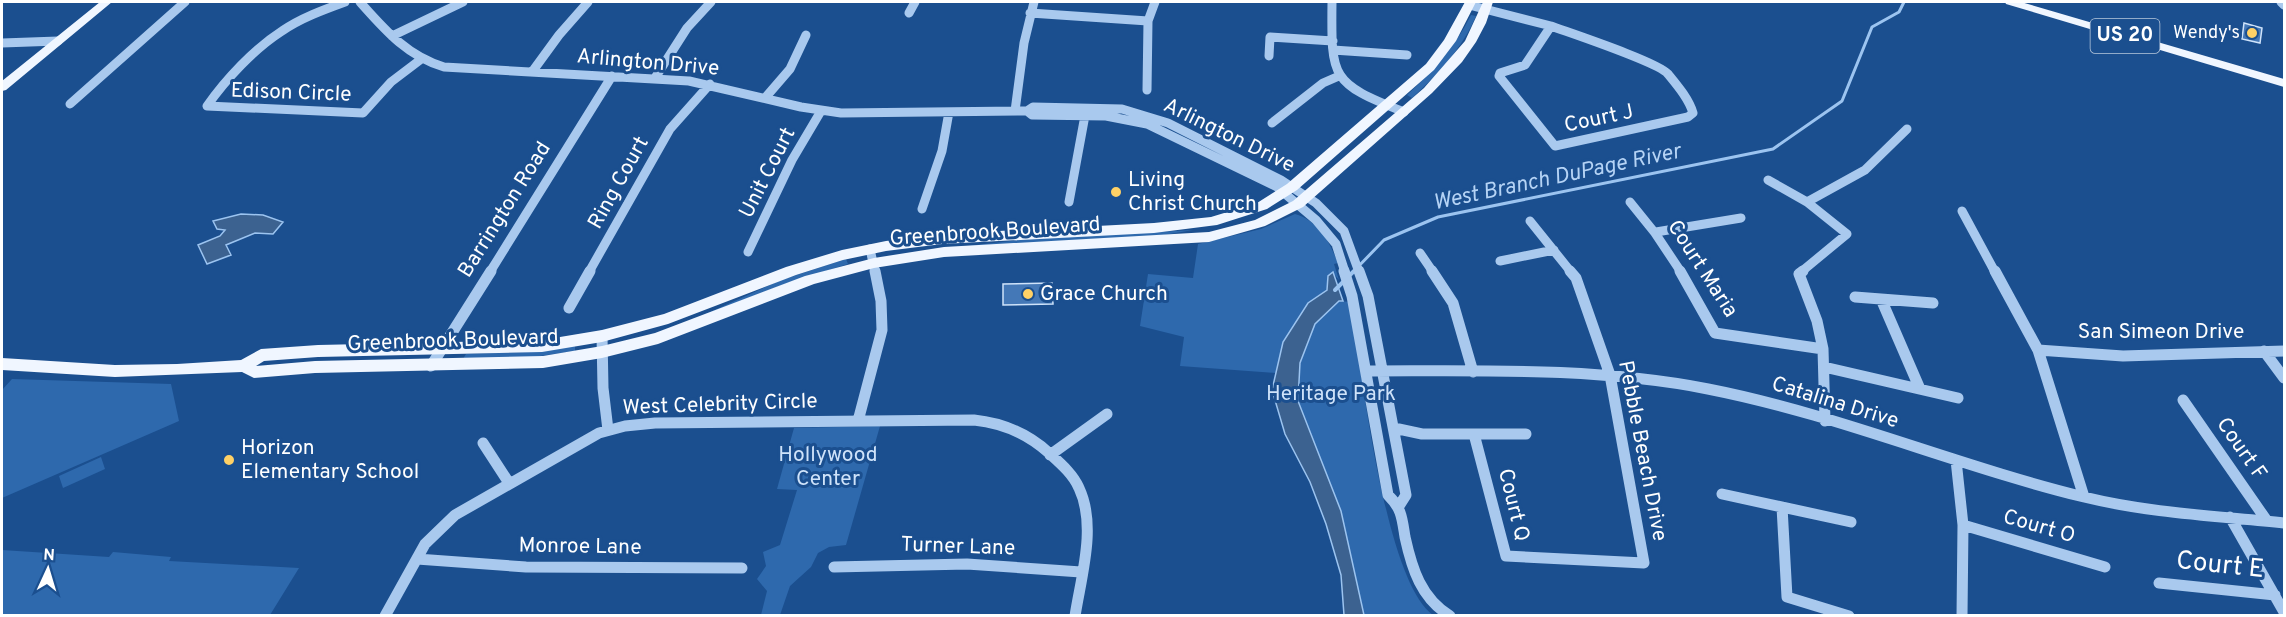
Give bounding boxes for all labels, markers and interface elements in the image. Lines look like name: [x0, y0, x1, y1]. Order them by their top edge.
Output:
road number: US 20: [2090, 19, 2160, 53]
place label: Wendy's: [2173, 22, 2240, 45]
marker: Wendy's: [2245, 26, 2259, 40]
street label: Arlington Drive: [576, 43, 720, 83]
street label: Edison Circle: [230, 77, 352, 109]
street label: Arlington Drive: [1159, 93, 1299, 179]
street label: Court J: [1562, 98, 1636, 140]
street label: Unit Court: [734, 123, 802, 223]
street label: Ring Court: [582, 132, 656, 234]
street label: Barrington Road: [452, 137, 558, 283]
water label: West Branch DuPage River: [1431, 138, 1685, 217]
place label: Living Christ Church: [1128, 167, 1257, 218]
marker: Living Christ Church: [1109, 185, 1123, 199]
street label: Greenbrook Boulevard: [889, 211, 1101, 253]
street label: Court Maria: [1661, 215, 1743, 323]
place label: Grace Church: [1040, 281, 1168, 308]
marker: Grace Church: [1021, 287, 1035, 301]
street label: San Simeon Drive: [2078, 319, 2244, 346]
street label: Greenbrook Boulevard: [347, 324, 559, 358]
street label: Pebble Beach Drive: [1611, 358, 1673, 544]
street label: Catalina Drive: [1768, 371, 1902, 435]
park label: Heritage Park: [1266, 381, 1396, 408]
street label: West Celebrity Circle: [622, 388, 818, 422]
street label: Court F: [2210, 412, 2272, 486]
place label: Horizon Elementary School: [241, 435, 419, 486]
park label: Hollywood Center: [778, 442, 878, 493]
marker: Horizon Elementary School: [222, 453, 236, 467]
street label: Court Q: [1491, 466, 1535, 544]
street label: Court O: [2000, 504, 2078, 550]
street label: Monroe Lane: [518, 532, 642, 562]
street label: Turner Lane: [900, 532, 1016, 562]
north arrow: [18, 539, 78, 599]
street label: Court E: [2174, 545, 2266, 587]
text: N: [42, 546, 55, 566]

